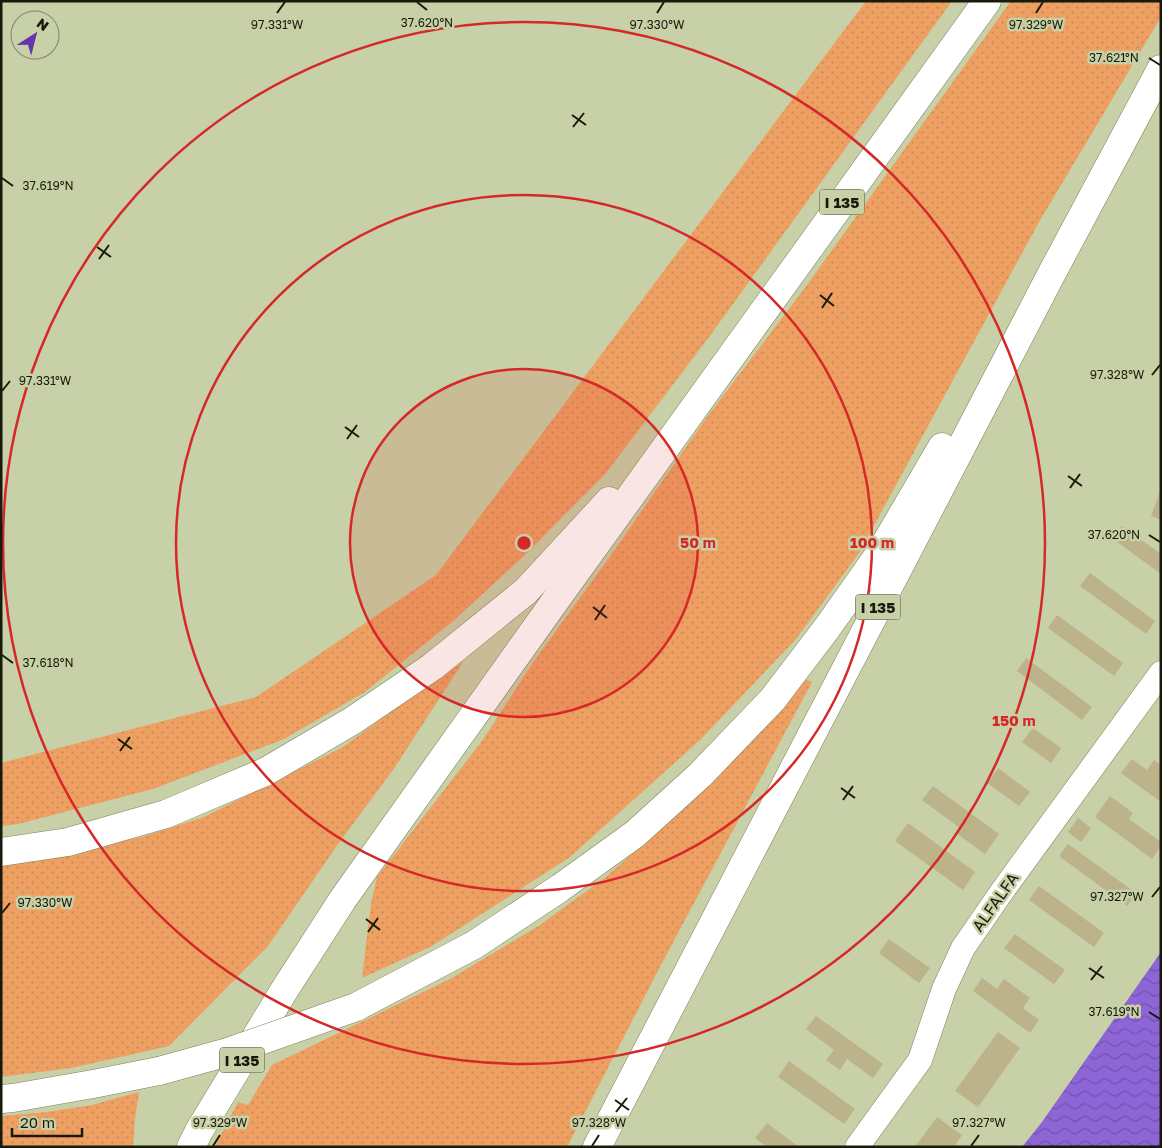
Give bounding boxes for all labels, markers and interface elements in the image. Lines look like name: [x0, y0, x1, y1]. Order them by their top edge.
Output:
north arrow: [10, 10, 60, 60]
text: N: [34, 14, 52, 34]
text: 37.620°N: [401, 15, 453, 30]
text: 97.331°W: [251, 17, 304, 32]
text: 97.330°W: [630, 17, 685, 32]
text: 97.329°W: [1009, 17, 1064, 32]
text: 37.621°N: [1089, 50, 1139, 65]
text: 37.619°N: [22, 178, 74, 193]
road number: I 135: [820, 190, 864, 214]
text: 97.328°W: [1090, 367, 1145, 382]
text: 97.331°W: [19, 373, 72, 388]
text: 37.620°N: [1088, 527, 1140, 542]
text: 50 m: [680, 533, 716, 551]
text: 100 m: [850, 533, 894, 551]
centre of rings: [515, 534, 533, 552]
road number: I 135: [856, 594, 900, 620]
text: 37.618°N: [22, 655, 74, 670]
text: 150 m: [992, 711, 1036, 729]
street label: ALFALFA: [967, 868, 1023, 935]
text: 97.327°W: [1090, 889, 1144, 904]
text: 97.330°W: [18, 895, 73, 910]
text: 37.619°N: [1088, 1004, 1140, 1019]
road number: I 135: [220, 1048, 264, 1072]
scale bar: [12, 1106, 82, 1138]
text: 20 m: [20, 1113, 55, 1131]
text: 97.329°W: [193, 1115, 248, 1130]
text: 97.328°W: [572, 1115, 627, 1130]
text: 97.327°W: [952, 1115, 1006, 1130]

